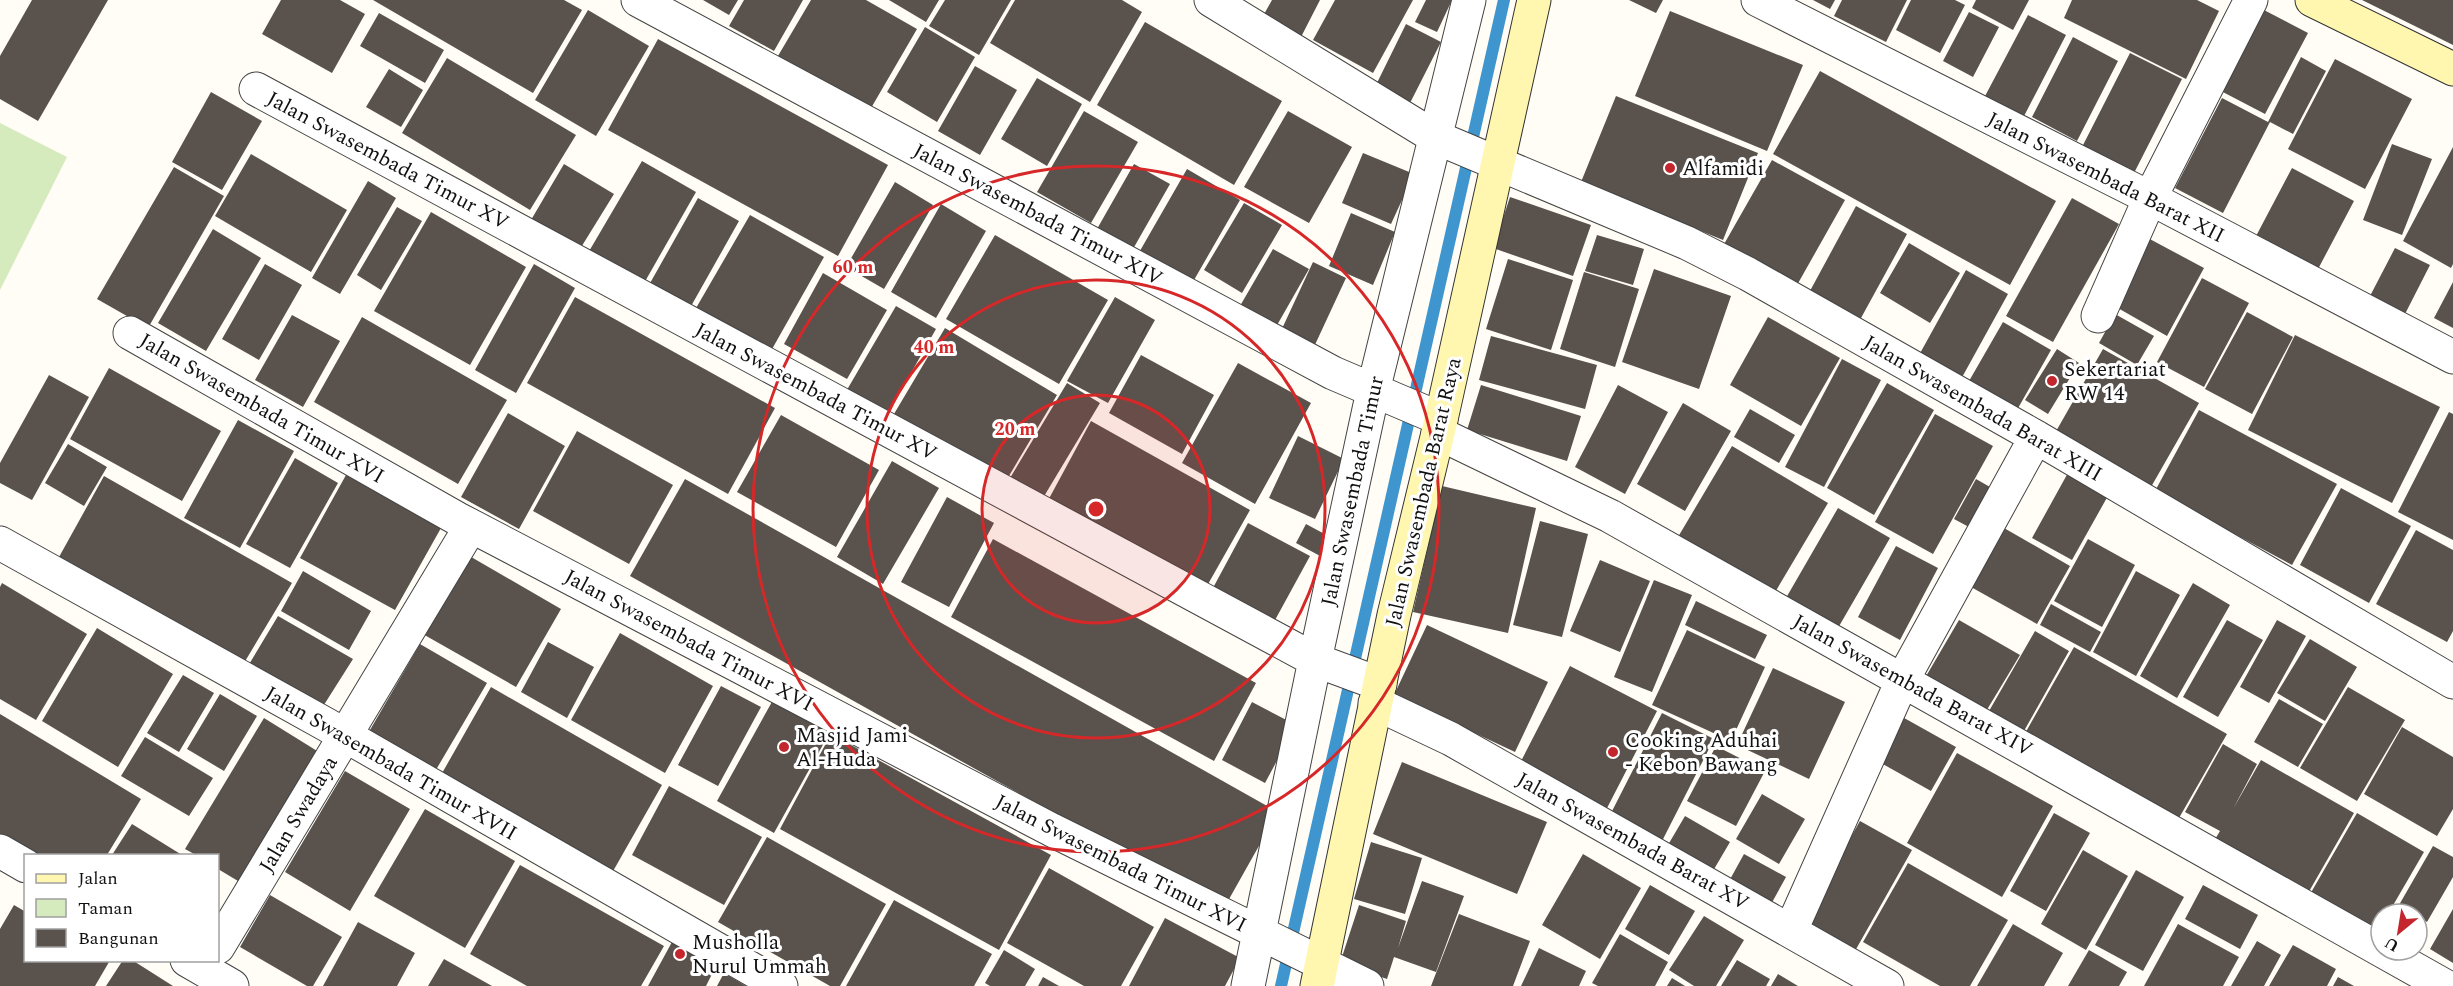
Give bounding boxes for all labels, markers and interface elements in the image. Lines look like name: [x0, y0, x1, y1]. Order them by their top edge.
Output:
street label: Jalan Swasembada Timur XV: [261, 83, 515, 239]
street label: Jalan Swasembada Barat XII: [1981, 104, 2230, 252]
street label: Jalan Swasembada Timur XIV: [907, 135, 1168, 295]
place label: Alfamidi: [1682, 153, 1764, 185]
marker: Alfamidi: [1663, 161, 1677, 175]
text: 60 m: [833, 254, 873, 281]
street label: Jalan Swasembada Timur XV: [689, 314, 943, 470]
street label: Jalan Swasembada Timur XVI: [133, 325, 390, 492]
street label: Jalan Swasembada Barat XIII: [1857, 327, 2108, 491]
text: 40 m: [914, 334, 954, 361]
street label: Jalan Swasembada Barat Raya: [1377, 353, 1471, 630]
place label: Sekertariat RW 14: [2064, 354, 2166, 410]
street label: Jalan Swasembada Timur: [1313, 373, 1393, 609]
marker: Sekertariat RW 14: [2045, 374, 2059, 388]
text: 20 m: [995, 416, 1035, 443]
centre of rings: [1086, 499, 1106, 519]
street label: Jalan Swasembada Timur XVI: [558, 561, 819, 720]
street label: Jalan Swasembada Barat XIV: [1786, 606, 2039, 765]
street label: Jalan Swasembada Timur XVII: [258, 678, 523, 849]
place label: Masjid Jami Al-Huda: [796, 720, 908, 776]
place label: Cooking Aduhai - Kebon Bawang: [1625, 725, 1778, 781]
marker: Masjid Jami Al-Huda: [777, 740, 791, 754]
marker: Cooking Aduhai - Kebon Bawang: [1606, 745, 1620, 759]
street label: Jalan Swadaya: [251, 749, 347, 879]
street label: Jalan Swasembada Barat XV: [1510, 764, 1755, 919]
street label: Jalan Swasembada Timur XVI: [989, 786, 1252, 941]
legend: [24, 854, 219, 962]
text: Jalan: [78, 865, 118, 892]
text: Taman: [78, 895, 133, 922]
north arrow: [2369, 902, 2429, 962]
text: Bangunan: [78, 925, 159, 952]
place label: Musholla Nurul Ummah: [692, 927, 827, 983]
text: U: [2380, 930, 2404, 958]
marker: Musholla Nurul Ummah: [673, 947, 687, 961]

